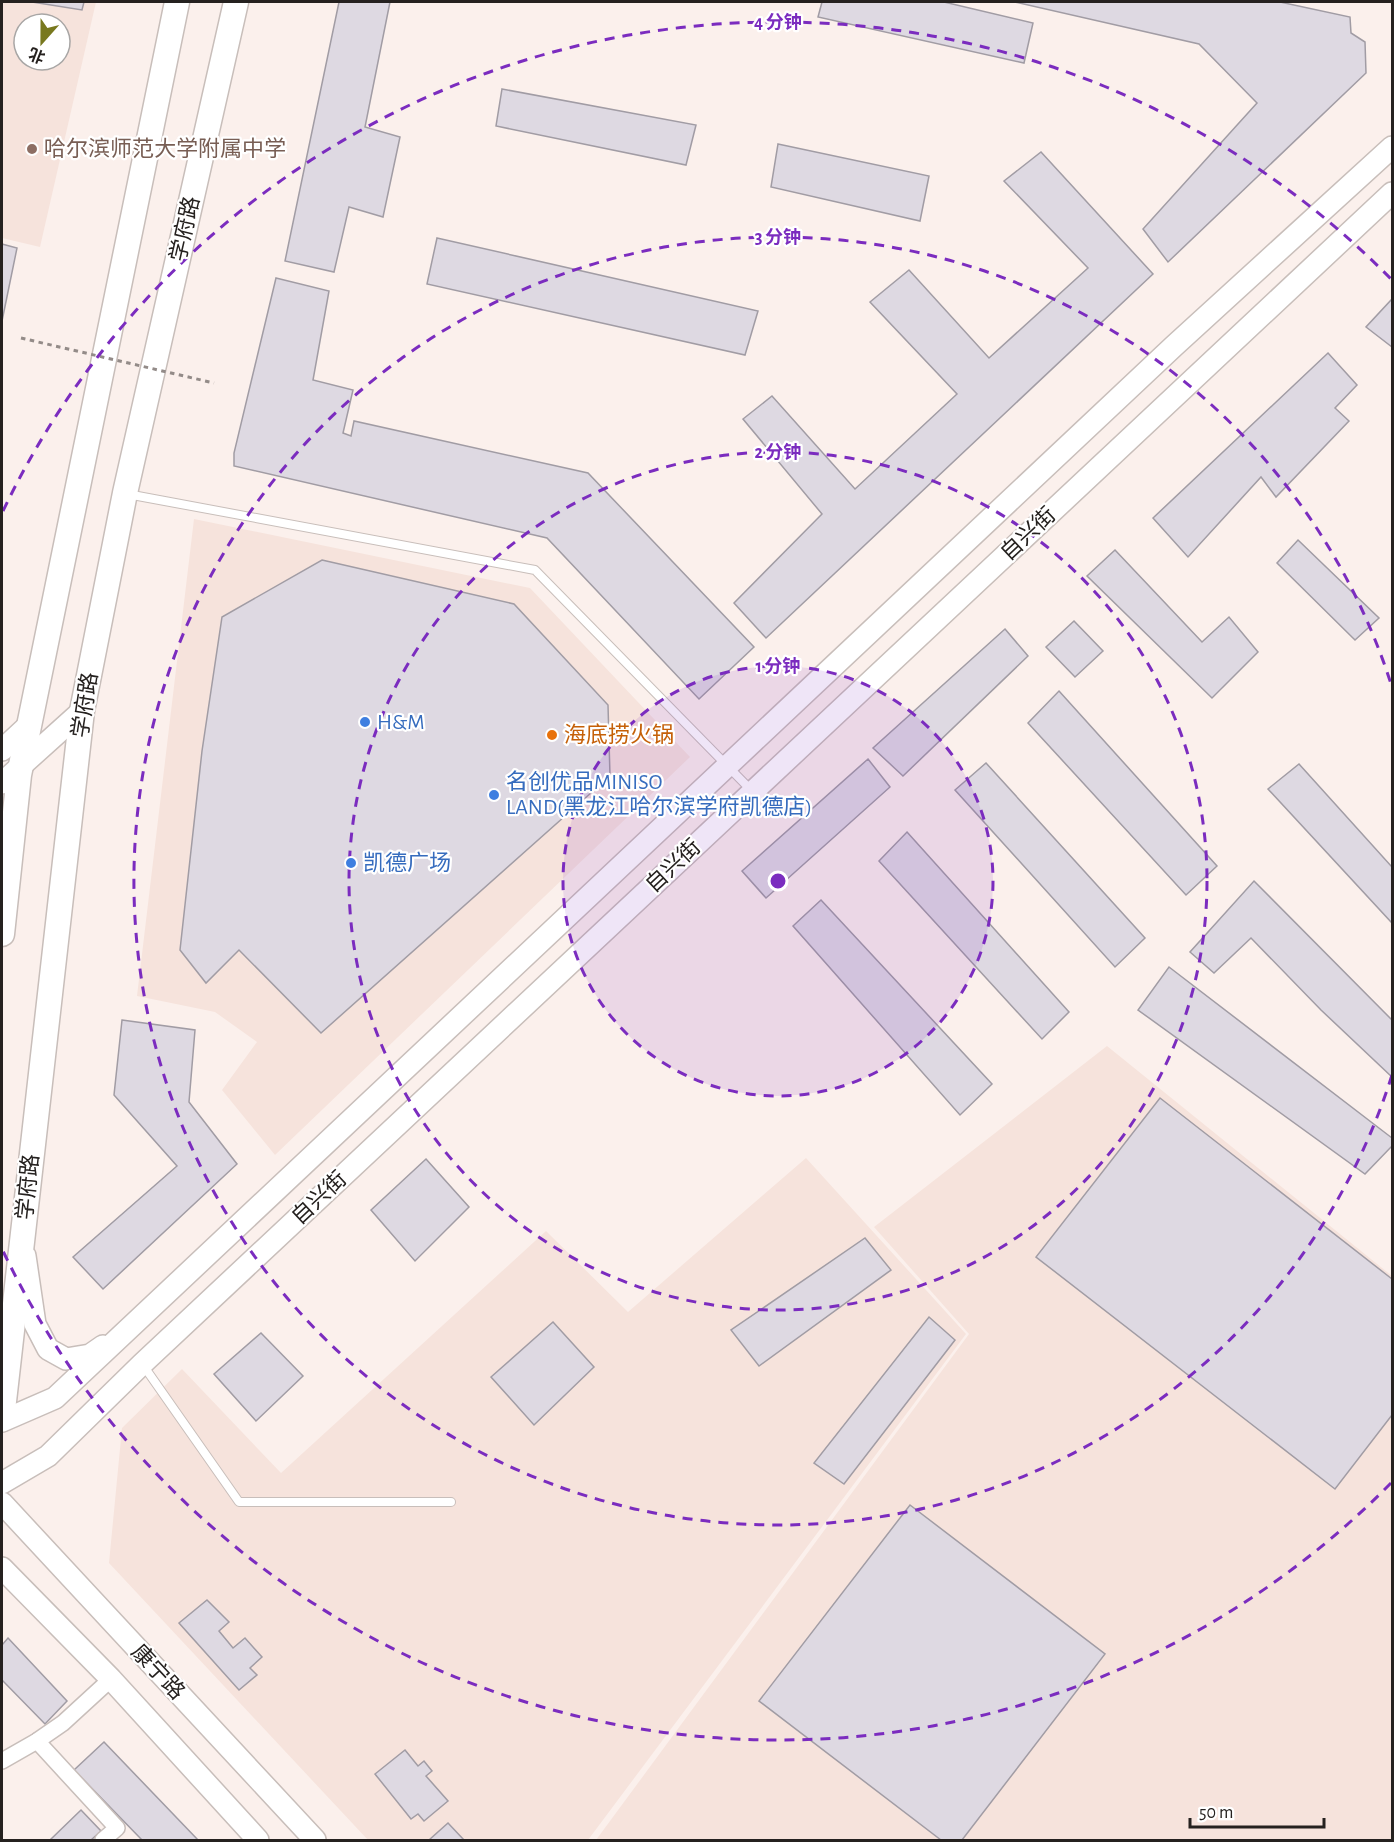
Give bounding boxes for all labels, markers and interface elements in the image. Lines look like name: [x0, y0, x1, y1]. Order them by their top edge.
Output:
north arrow: [12, 12, 72, 72]
text: 4 分钟: [754, 12, 802, 32]
text: 北: [26, 45, 47, 66]
place label: 哈尔滨师范大学附属中学: [44, 137, 286, 160]
marker: 哈尔滨师范大学附属中学: [25, 142, 39, 156]
street label: 学府路: [166, 194, 203, 264]
text: 3 分钟: [755, 227, 801, 247]
text: 2 分钟: [754, 442, 802, 462]
street label: 自兴街: [996, 503, 1060, 565]
text: 1 分钟: [755, 656, 801, 676]
street label: 学府路: [68, 671, 101, 739]
place label: H&M: [377, 711, 425, 733]
marker: H&M: [358, 715, 372, 729]
place label: 海底捞火锅: [564, 723, 674, 746]
marker: 海底捞火锅: [545, 728, 559, 742]
place label: 名创优品MINISO LAND(黑龙江哈尔滨学府凯德店): [506, 770, 812, 818]
marker: 名创优品MINISO LAND(黑龙江哈尔滨学府凯德店): [487, 788, 501, 802]
street label: 自兴街: [641, 835, 705, 897]
place label: 凯德广场: [363, 851, 451, 874]
marker: 凯德广场: [344, 856, 358, 870]
centre of rings: [768, 871, 788, 891]
street label: 学府路: [13, 1153, 42, 1221]
street label: 自兴街: [287, 1167, 351, 1229]
street label: 康宁路: [127, 1640, 189, 1704]
scale bar: [1190, 1791, 1324, 1829]
text: 50 m: [1199, 1804, 1233, 1822]

